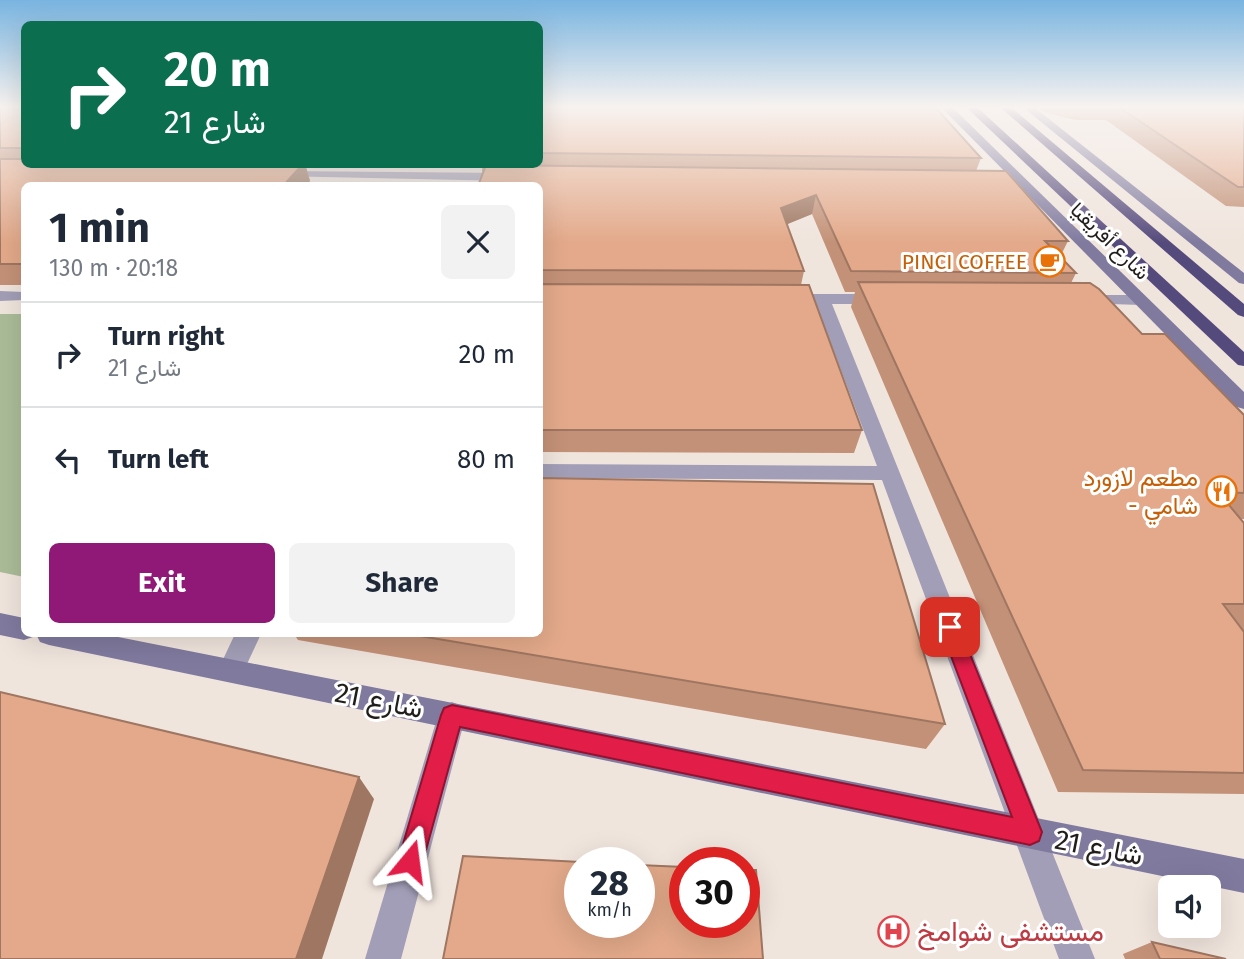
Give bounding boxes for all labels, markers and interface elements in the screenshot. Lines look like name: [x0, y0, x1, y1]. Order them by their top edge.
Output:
text: 20 m: [164, 40, 271, 99]
icon: right: [49, 49, 140, 140]
text: شارع 21: [164, 103, 266, 141]
street label: شارع أفريقيا: [1064, 197, 1155, 286]
text: 1 min: [49, 203, 150, 253]
button: close: [441, 205, 515, 279]
cafe icon: PINCI COFFEE: [1033, 245, 1067, 279]
place label: PINCI COFFEE: [902, 249, 1027, 275]
text: 130 m · 20:18: [49, 254, 178, 282]
text: Turn right: [108, 321, 225, 352]
icon: right: [49, 336, 87, 374]
text: 20 m: [458, 339, 515, 370]
text: شارع 21: [108, 354, 181, 382]
icon: left: [49, 441, 87, 479]
text: Turn left: [108, 444, 209, 475]
text: 80 m: [457, 444, 515, 475]
place label: مطعم لازورد - شامي: [1084, 464, 1198, 525]
restaurant icon: مطعم لازورد - شامي: [1204, 475, 1238, 509]
button: Exit: [49, 543, 275, 623]
button: Share: [289, 543, 515, 623]
pin: [920, 597, 980, 657]
icon: arrive: [931, 608, 969, 646]
street label: شارع 21: [332, 676, 426, 727]
street label: شارع 21: [1052, 823, 1146, 874]
position arrow: [373, 824, 447, 898]
speed limit sign: 30: [669, 847, 760, 938]
text: 28: [590, 862, 629, 904]
map controls: [1158, 875, 1221, 938]
button: sound: [1158, 875, 1221, 938]
text: km/h: [587, 899, 632, 921]
hospital icon: مستشفى شوامخ: [877, 914, 911, 948]
place label: مستشفى شوامخ: [917, 915, 1104, 951]

